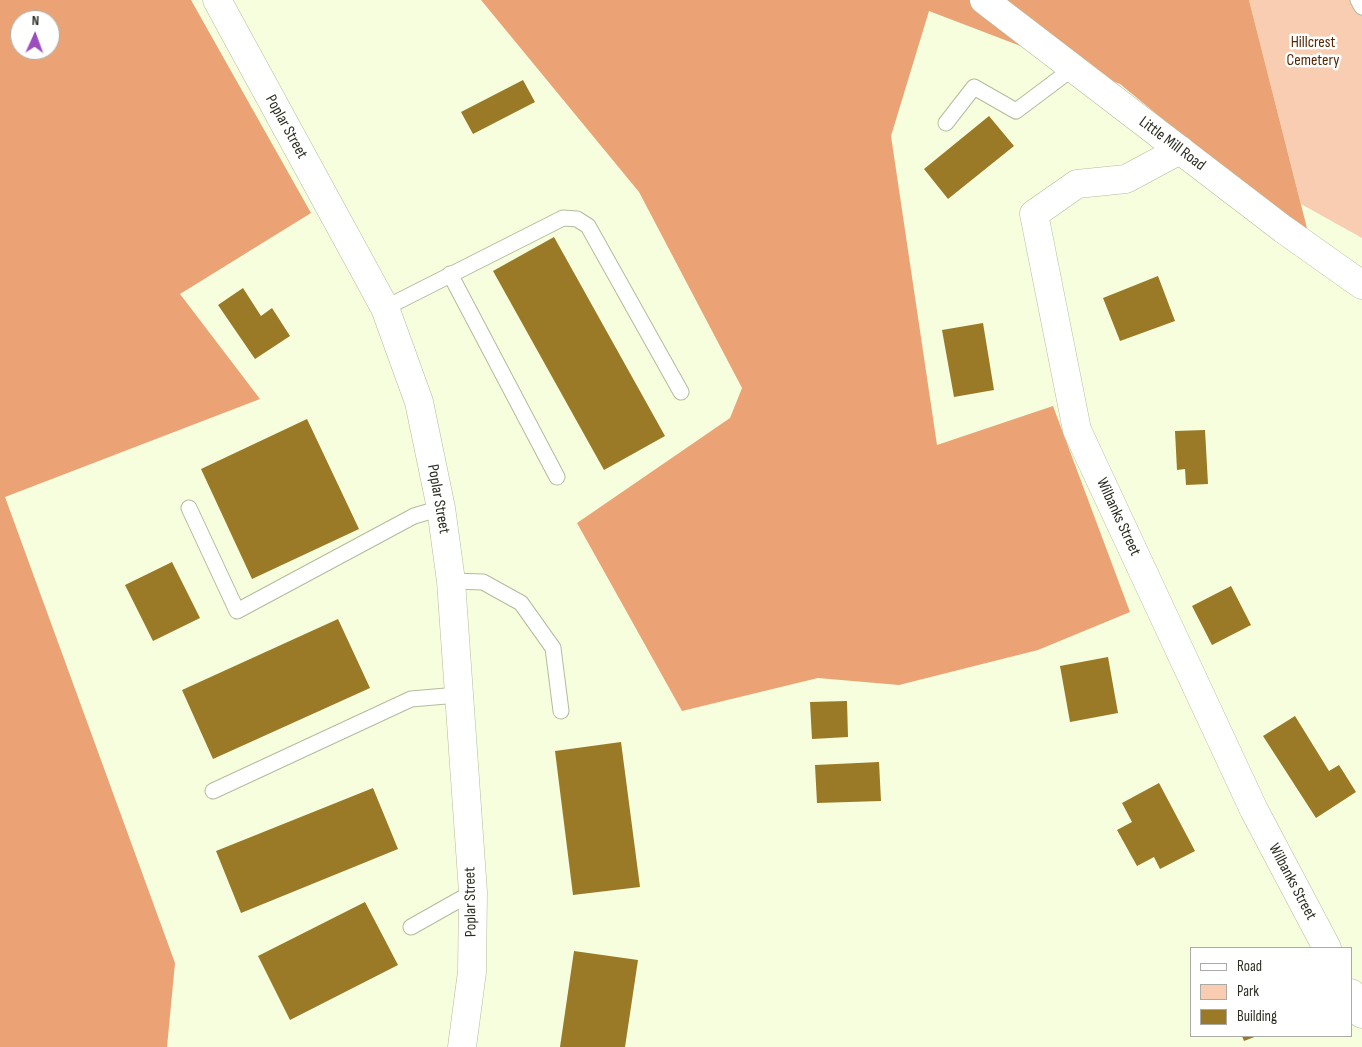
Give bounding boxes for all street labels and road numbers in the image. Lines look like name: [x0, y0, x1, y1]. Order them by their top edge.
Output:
street label: Poplar Street: [261, 92, 311, 162]
street label: Little Mill Road: [1135, 113, 1209, 175]
street label: Poplar Street: [422, 463, 454, 535]
street label: Wilbanks Street: [1092, 475, 1144, 559]
street label: Wilbanks Street: [1264, 840, 1320, 924]
street label: Poplar Street: [461, 867, 481, 937]

